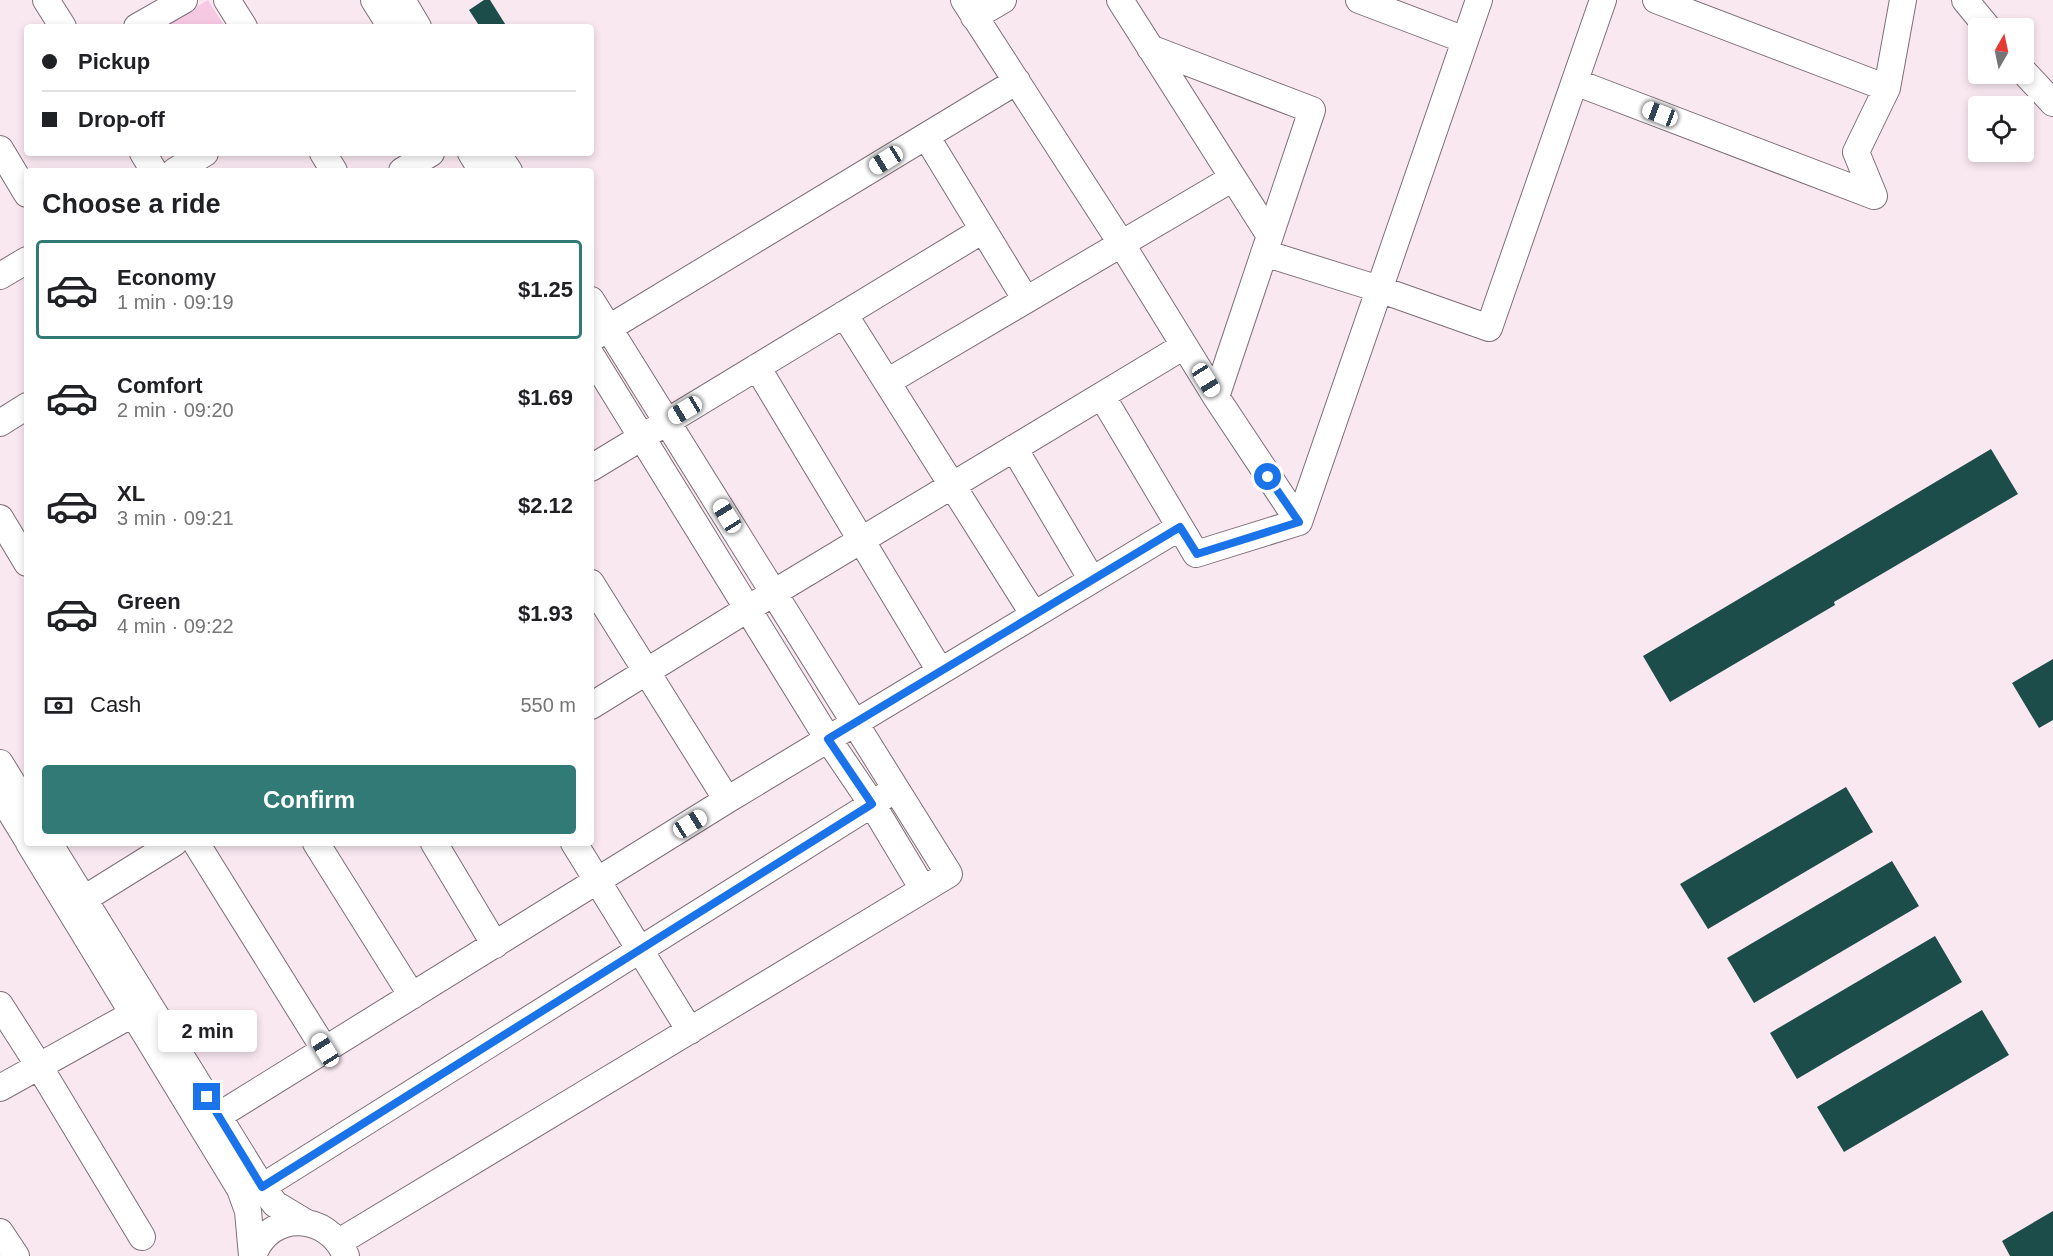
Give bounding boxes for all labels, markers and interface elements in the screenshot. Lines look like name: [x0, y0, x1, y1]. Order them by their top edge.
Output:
north arrow: [1968, 18, 2034, 84]
map controls: [1968, 18, 2034, 162]
text: Pickup: [78, 49, 150, 74]
button: locate: [1968, 96, 2034, 162]
car: [1640, 99, 1680, 129]
text: Drop-off: [78, 107, 165, 132]
car: [866, 143, 906, 177]
text: Choose a ride: [42, 189, 221, 219]
icon: car: [45, 263, 99, 317]
text: Economy: [117, 265, 216, 290]
text: $1.25: [518, 277, 573, 302]
text: 1 min · 09:19: [117, 291, 234, 313]
car: [1189, 360, 1223, 400]
icon: car: [45, 371, 99, 425]
text: Comfort: [117, 373, 203, 398]
text: $1.69: [518, 385, 573, 410]
car: [665, 393, 705, 427]
text: 2 min · 09:20: [117, 399, 234, 421]
route start: [1254, 463, 1281, 490]
icon: car: [45, 479, 99, 533]
text: XL: [117, 481, 145, 506]
text: $2.12: [518, 493, 573, 518]
car: [710, 496, 744, 536]
text: 3 min · 09:21: [117, 507, 234, 529]
icon: car: [45, 587, 99, 641]
text: Green: [117, 589, 181, 614]
text: $1.93: [518, 601, 573, 626]
text: 4 min · 09:22: [117, 615, 234, 637]
icon: cash: [42, 689, 75, 722]
text: Cash: [90, 692, 141, 717]
text: 550 m: [520, 694, 576, 716]
button: Confirm: [42, 765, 576, 834]
car: [670, 807, 710, 841]
callout: 2 min: [158, 1010, 256, 1052]
text: 2 min: [181, 1020, 234, 1042]
car: [308, 1030, 342, 1070]
route end: [193, 1083, 220, 1110]

